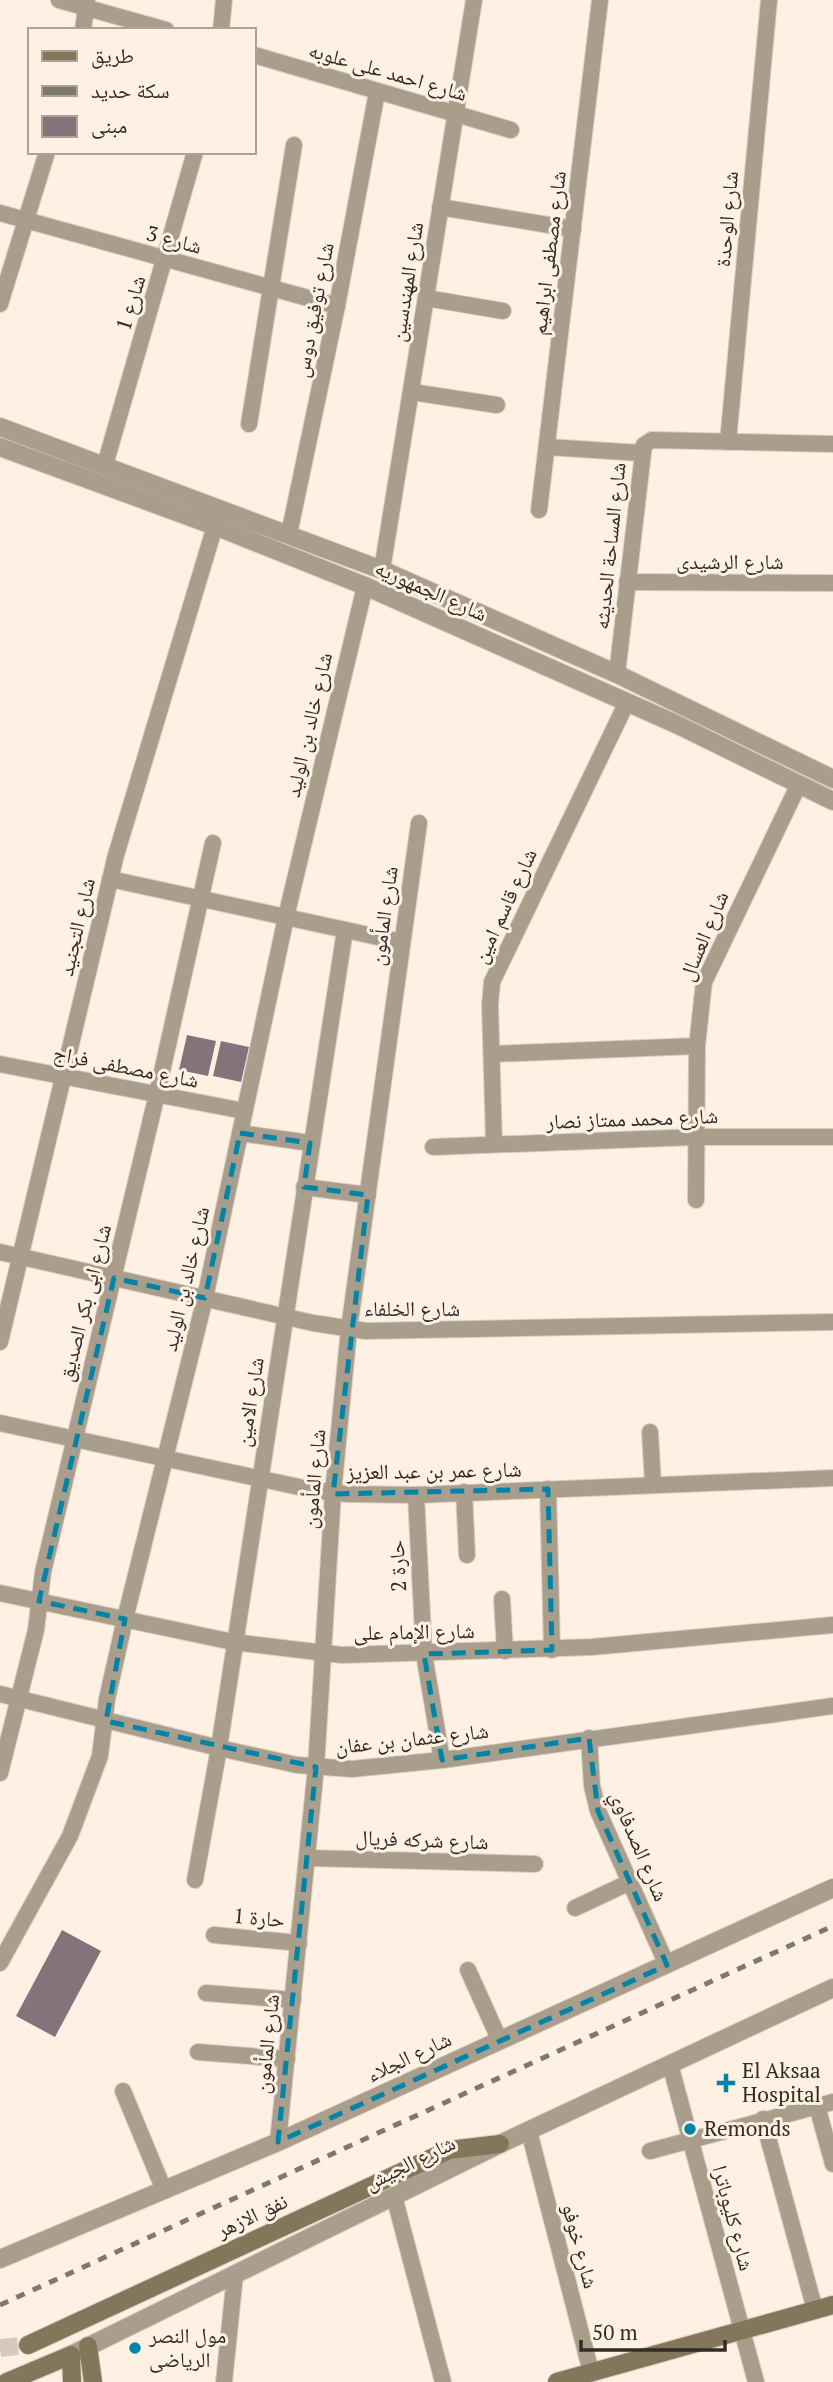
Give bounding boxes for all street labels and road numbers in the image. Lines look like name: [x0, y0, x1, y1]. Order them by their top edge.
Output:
street label: شارع احمد على علوبه: [306, 35, 471, 107]
street label: شارع مصطفى ابراهيم: [524, 169, 573, 337]
street label: شارع الوحدة: [708, 170, 744, 268]
street label: شارع 3: [143, 218, 205, 260]
street label: شارع المهندسين: [383, 220, 429, 344]
street label: شارع توفيق دوس: [286, 240, 340, 380]
street label: شارع 1: [108, 272, 152, 334]
street label: شارع المساحة الحديثه: [586, 461, 632, 631]
street label: شارع الرشيدى: [676, 547, 784, 575]
street label: شارع الجمهوريه: [371, 553, 492, 627]
street label: شارع خالد بن الوليد: [278, 650, 338, 800]
street label: شارع قاسم امين: [465, 844, 544, 968]
street label: شارع المأمون: [362, 864, 404, 967]
street label: شارع التجنيد: [51, 875, 101, 978]
street label: شارع العسال: [672, 886, 735, 985]
street label: شارع مصطفى فراج: [51, 1038, 201, 1094]
street label: شارع محمد ممتاز نصار: [544, 1101, 718, 1135]
street label: شارع خالد بن الوليد: [155, 1204, 215, 1354]
street label: شارع ابى بكر الصديق: [51, 1221, 117, 1384]
street label: شارع الخلفاء: [364, 1294, 460, 1322]
street label: شارع الامين: [228, 1355, 270, 1449]
street label: شارع المأمون: [295, 1428, 331, 1530]
street label: شارع عمر بن عبد العزيز: [345, 1454, 522, 1486]
street label: حارة 2: [382, 1540, 412, 1593]
street label: شارع الإمام على: [353, 1616, 475, 1647]
street label: شارع عثمان بن عفان: [334, 1716, 490, 1760]
street label: شارع الصدفاوي: [601, 1786, 676, 1907]
street label: شارع شركه فريال: [355, 1823, 489, 1855]
street label: حارة 1: [232, 1901, 286, 1933]
street label: شارع المأمون: [247, 1993, 285, 2095]
street label: شارع الجلاء: [362, 2024, 455, 2088]
street label: شارع الجيش: [360, 2128, 459, 2196]
street label: شارع كليوباترا: [706, 2162, 761, 2274]
street label: نفق الازهر: [210, 2186, 292, 2244]
street label: شارع خوفو: [556, 2200, 606, 2291]

